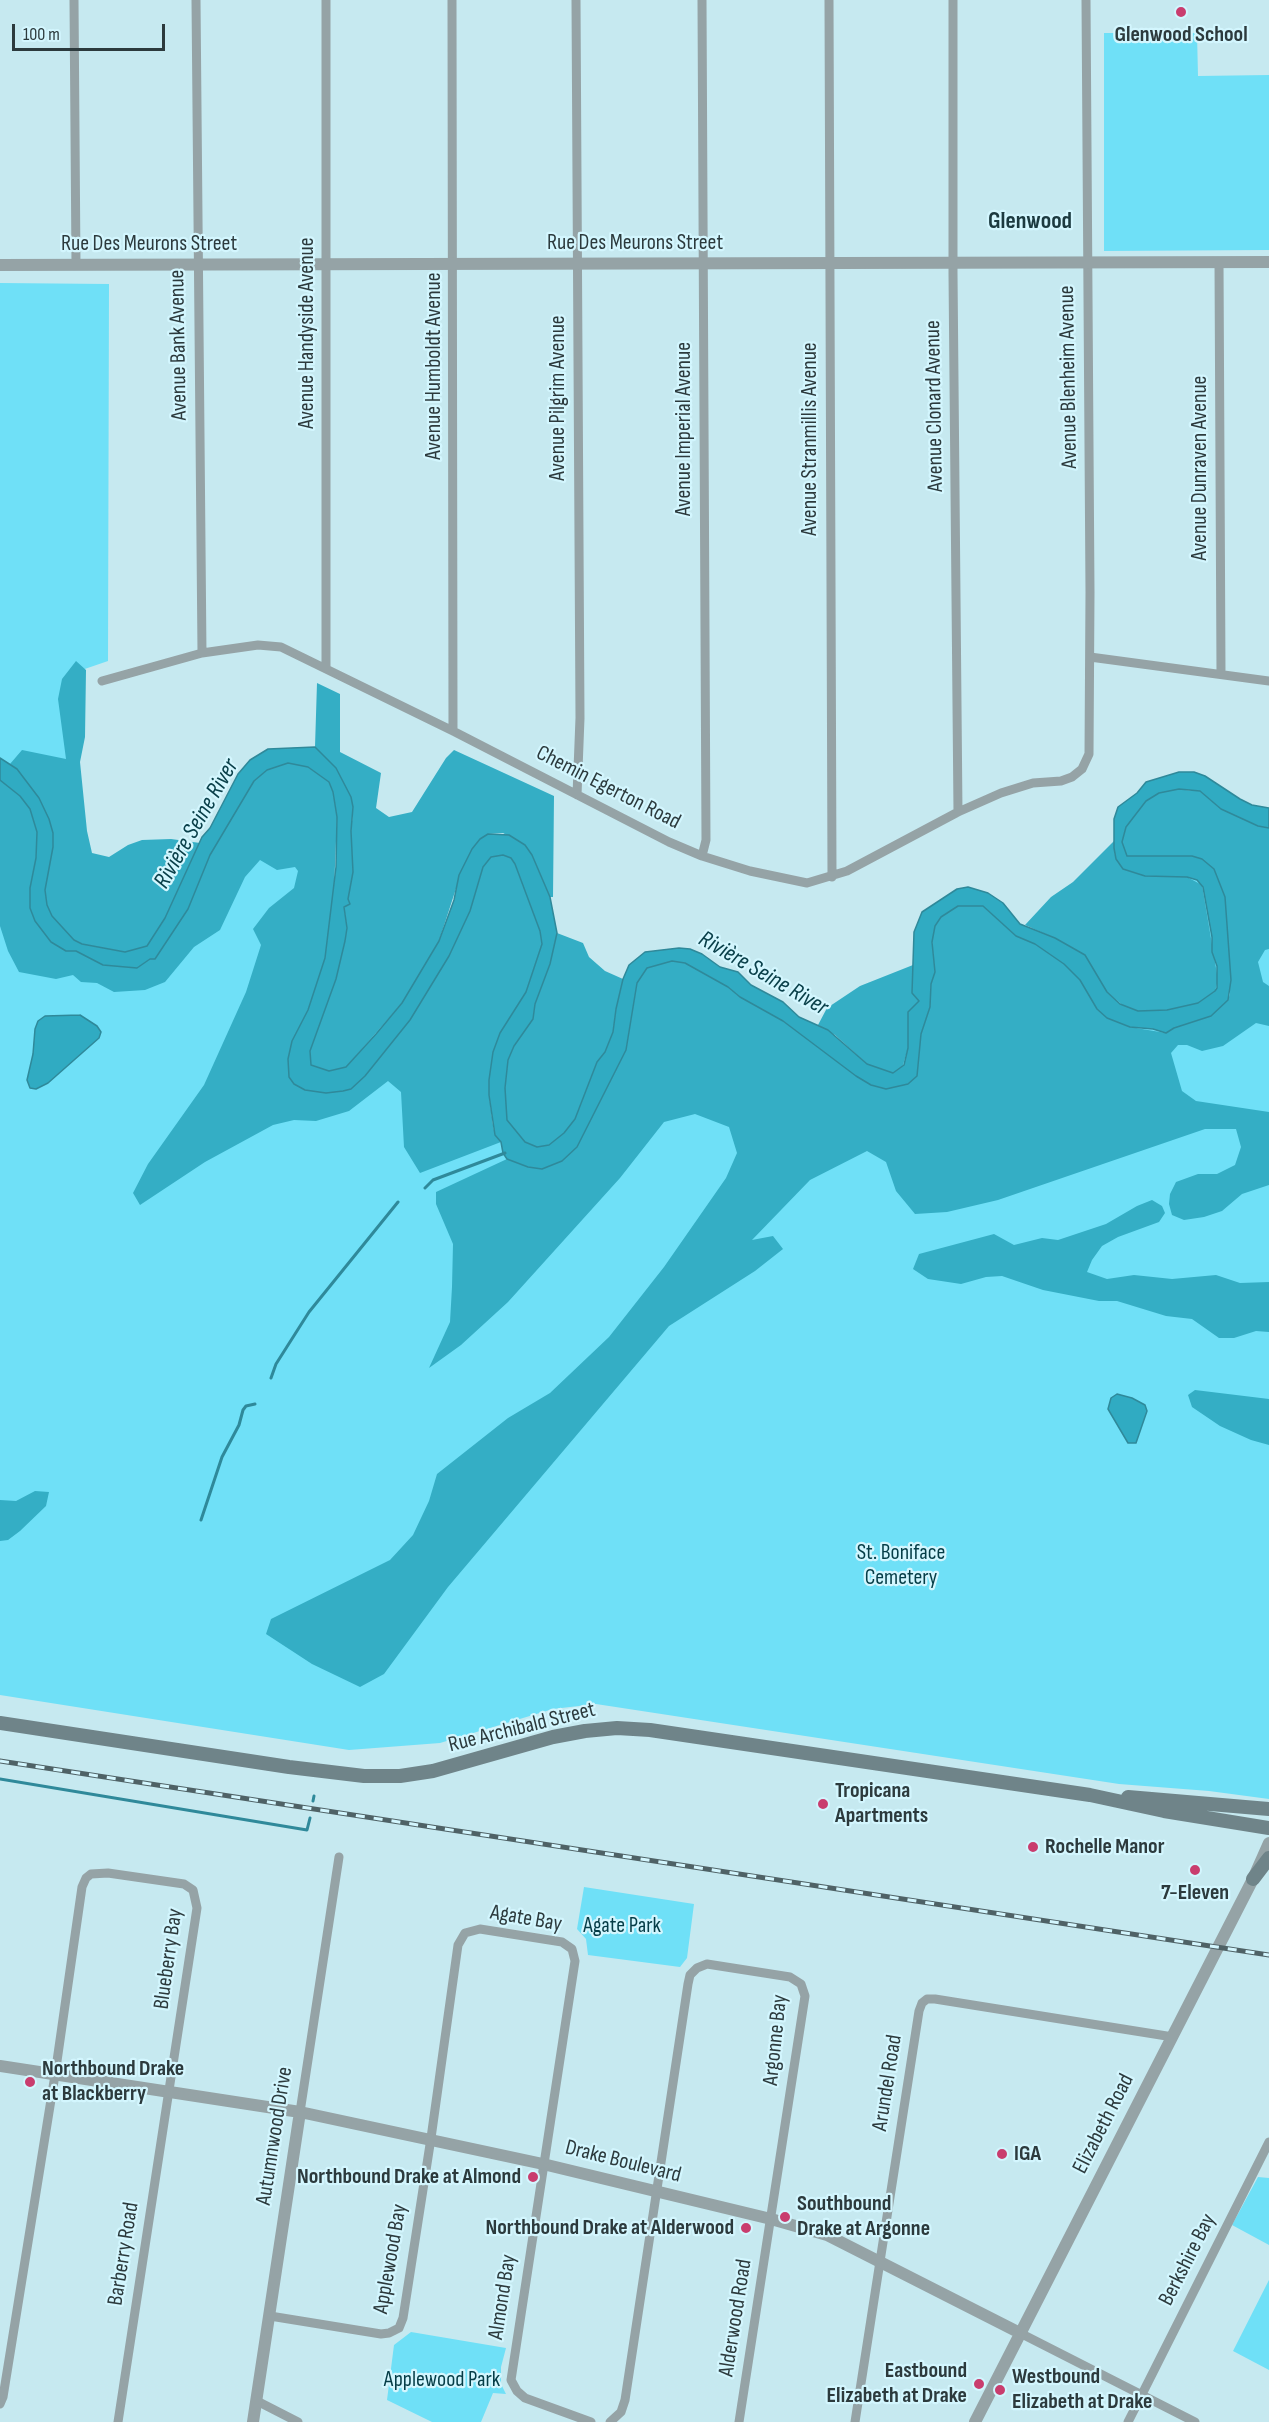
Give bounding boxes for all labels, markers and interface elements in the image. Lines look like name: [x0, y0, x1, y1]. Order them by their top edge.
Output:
marker: Glenwood School: [1174, 5, 1188, 19]
scale bar: [15, 12, 168, 50]
place label: Glenwood School: [1114, 22, 1248, 48]
text: 100 m: [23, 24, 60, 45]
district label: Glenwood: [988, 208, 1072, 236]
street label: Rue Des Meurons Street: [547, 230, 723, 256]
street label: Rue Des Meurons Street: [61, 231, 237, 257]
street label: Avenue Handyside Avenue: [294, 237, 320, 429]
street label: Avenue Bank Avenue: [164, 269, 194, 421]
street label: Avenue Humboldt Avenue: [421, 272, 447, 460]
street label: Avenue Blenheim Avenue: [1054, 285, 1084, 469]
street label: Avenue Pilgrim Avenue: [545, 315, 571, 481]
street label: Avenue Clonard Avenue: [920, 320, 950, 492]
street label: Avenue Imperial Avenue: [671, 342, 697, 516]
street label: Avenue Stranmillis Avenue: [797, 342, 823, 536]
street label: Avenue Dunraven Avenue: [1187, 376, 1213, 560]
street label: Chemin Egerton Road: [531, 740, 685, 836]
water label: Rivière Seine River: [148, 754, 246, 894]
water label: Rivière Seine River: [693, 925, 833, 1023]
park label: St. Boniface Cemetery: [857, 1540, 945, 1592]
street label: Rue Archibald Street: [446, 1697, 598, 1759]
place label: Tropicana Apartments: [835, 1778, 928, 1830]
marker: Tropicana Apartments: [816, 1797, 830, 1811]
place label: Rochelle Manor: [1045, 1834, 1164, 1860]
marker: Rochelle Manor: [1026, 1840, 1040, 1854]
marker: 7-Eleven: [1188, 1863, 1202, 1877]
place label: 7-Eleven: [1161, 1880, 1229, 1906]
street label: Agate Bay: [488, 1900, 564, 1938]
street label: Blueberry Bay: [149, 1907, 189, 2011]
park label: Agate Park: [583, 1913, 661, 1939]
street label: Argonne Bay: [758, 1993, 794, 2087]
street label: Arundel Road: [867, 2033, 909, 2133]
place label: Northbound Drake at Blackberry: [42, 2056, 184, 2108]
street label: Autumnwood Drive: [251, 2065, 299, 2207]
street label: Elizabeth Road: [1068, 2070, 1140, 2178]
marker: Northbound Drake at Blackberry: [23, 2075, 37, 2089]
street label: Drake Boulevard: [562, 2135, 684, 2189]
place label: IGA: [1014, 2141, 1041, 2167]
marker: IGA: [995, 2147, 1009, 2161]
place label: Northbound Drake at Almond: [297, 2164, 521, 2190]
marker: Northbound Drake at Almond: [526, 2170, 540, 2184]
place label: Southbound Drake at Argonne: [797, 2191, 930, 2242]
street label: Barberry Road: [103, 2201, 145, 2307]
street label: Applewood Bay: [368, 2202, 414, 2316]
marker: Southbound Drake at Argonne: [778, 2210, 792, 2224]
street label: Berkshire Bay: [1154, 2210, 1222, 2310]
place label: Northbound Drake at Alderwood: [485, 2215, 734, 2241]
marker: Northbound Drake at Alderwood: [739, 2221, 753, 2235]
street label: Almond Bay: [483, 2253, 523, 2341]
street label: Alderwood Road: [714, 2258, 758, 2378]
place label: Eastbound Elizabeth at Drake: [827, 2358, 967, 2410]
place label: Westbound Elizabeth at Drake: [1012, 2364, 1152, 2416]
park label: Applewood Park: [384, 2367, 500, 2393]
marker: Eastbound Elizabeth at Drake: [972, 2377, 986, 2391]
marker: Westbound Elizabeth at Drake: [993, 2383, 1007, 2397]

